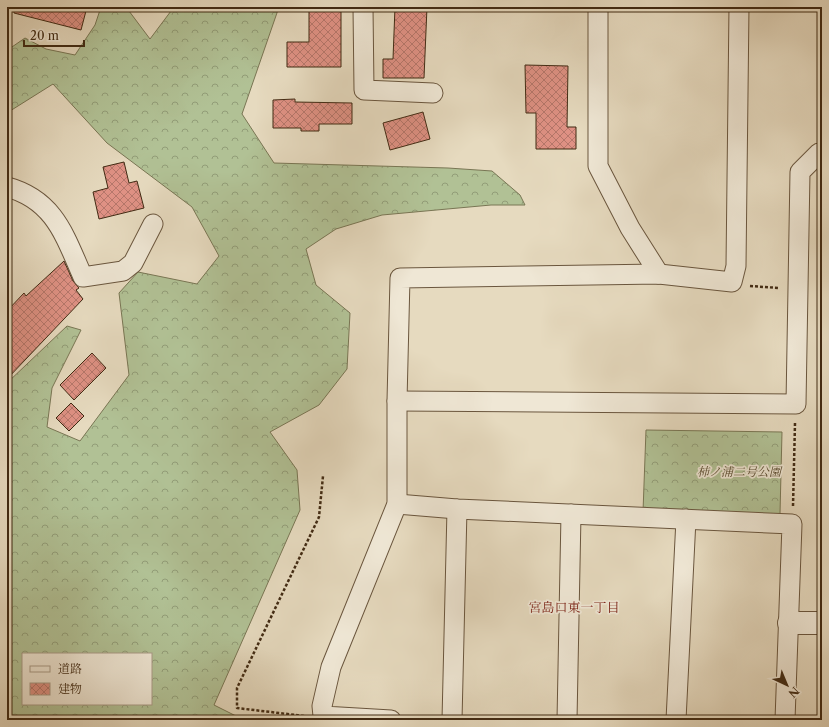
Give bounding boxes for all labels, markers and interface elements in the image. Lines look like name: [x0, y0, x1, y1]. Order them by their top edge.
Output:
scale bar: [24, 22, 84, 48]
text: 20 m: [30, 28, 59, 43]
park label: 柿ノ浦二号公園: [697, 464, 783, 479]
district label: 宮島口東一丁目: [528, 599, 620, 615]
legend: [22, 653, 152, 705]
text: 道路: [58, 661, 82, 676]
north arrow: [767, 665, 807, 705]
text: 建物: [58, 681, 82, 696]
text: N: [785, 684, 802, 701]

